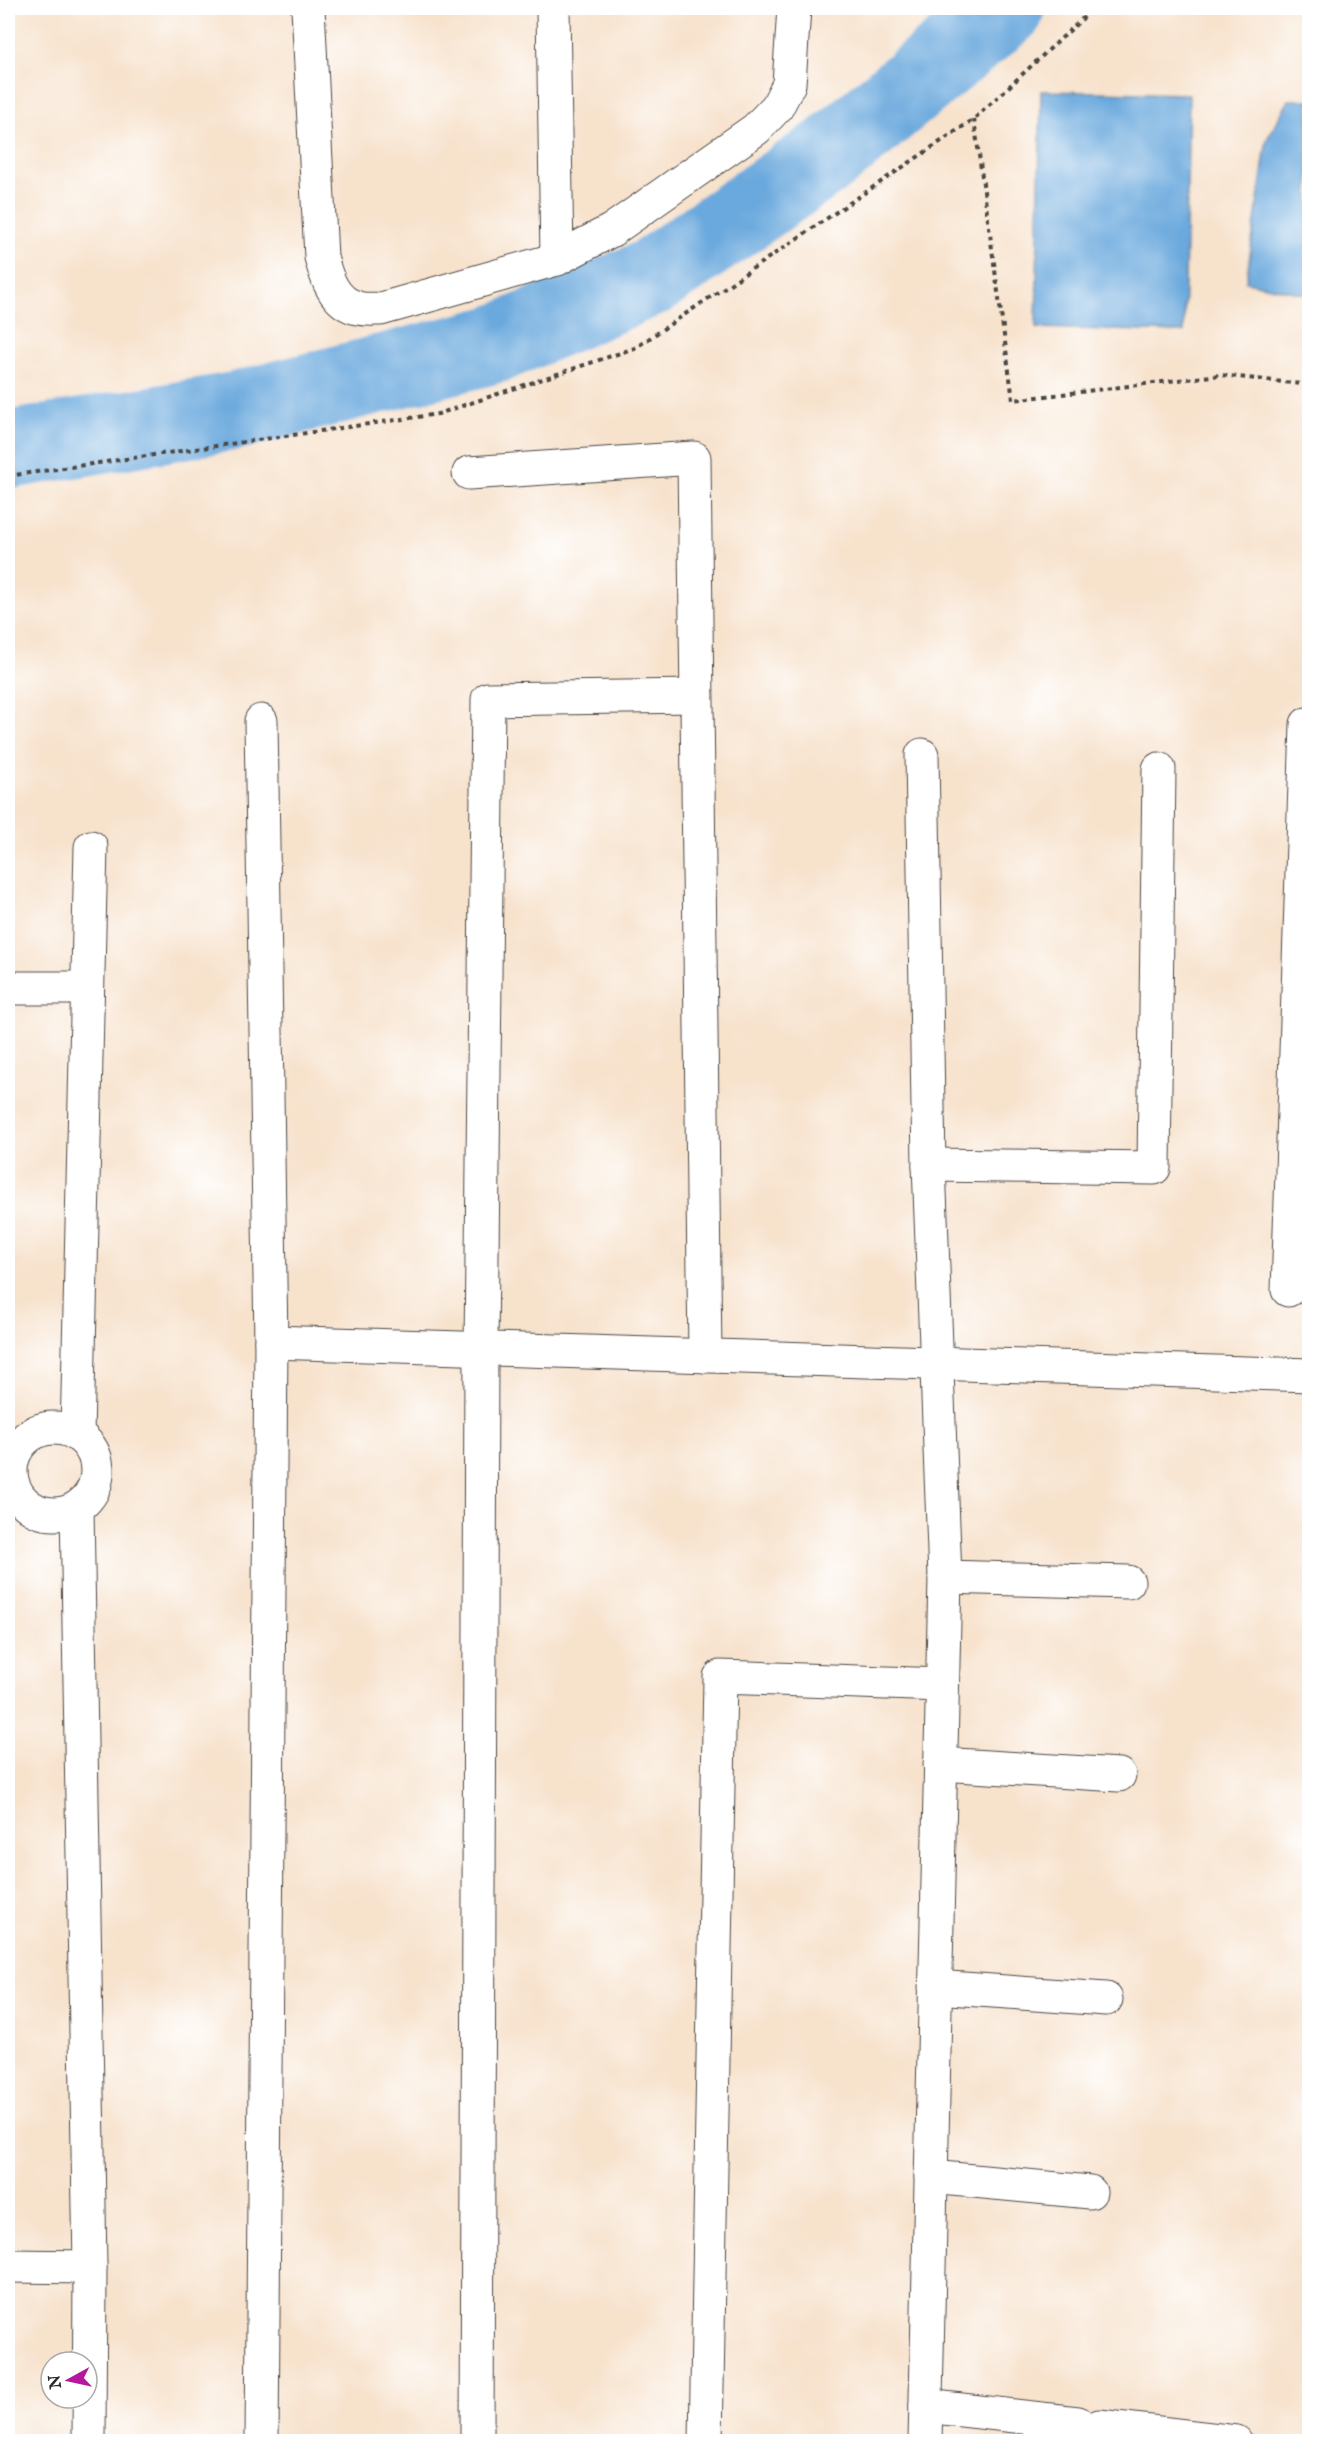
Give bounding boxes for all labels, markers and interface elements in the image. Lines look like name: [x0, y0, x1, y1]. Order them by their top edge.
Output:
north arrow: [39, 2350, 99, 2410]
text: N: [45, 2373, 67, 2391]

